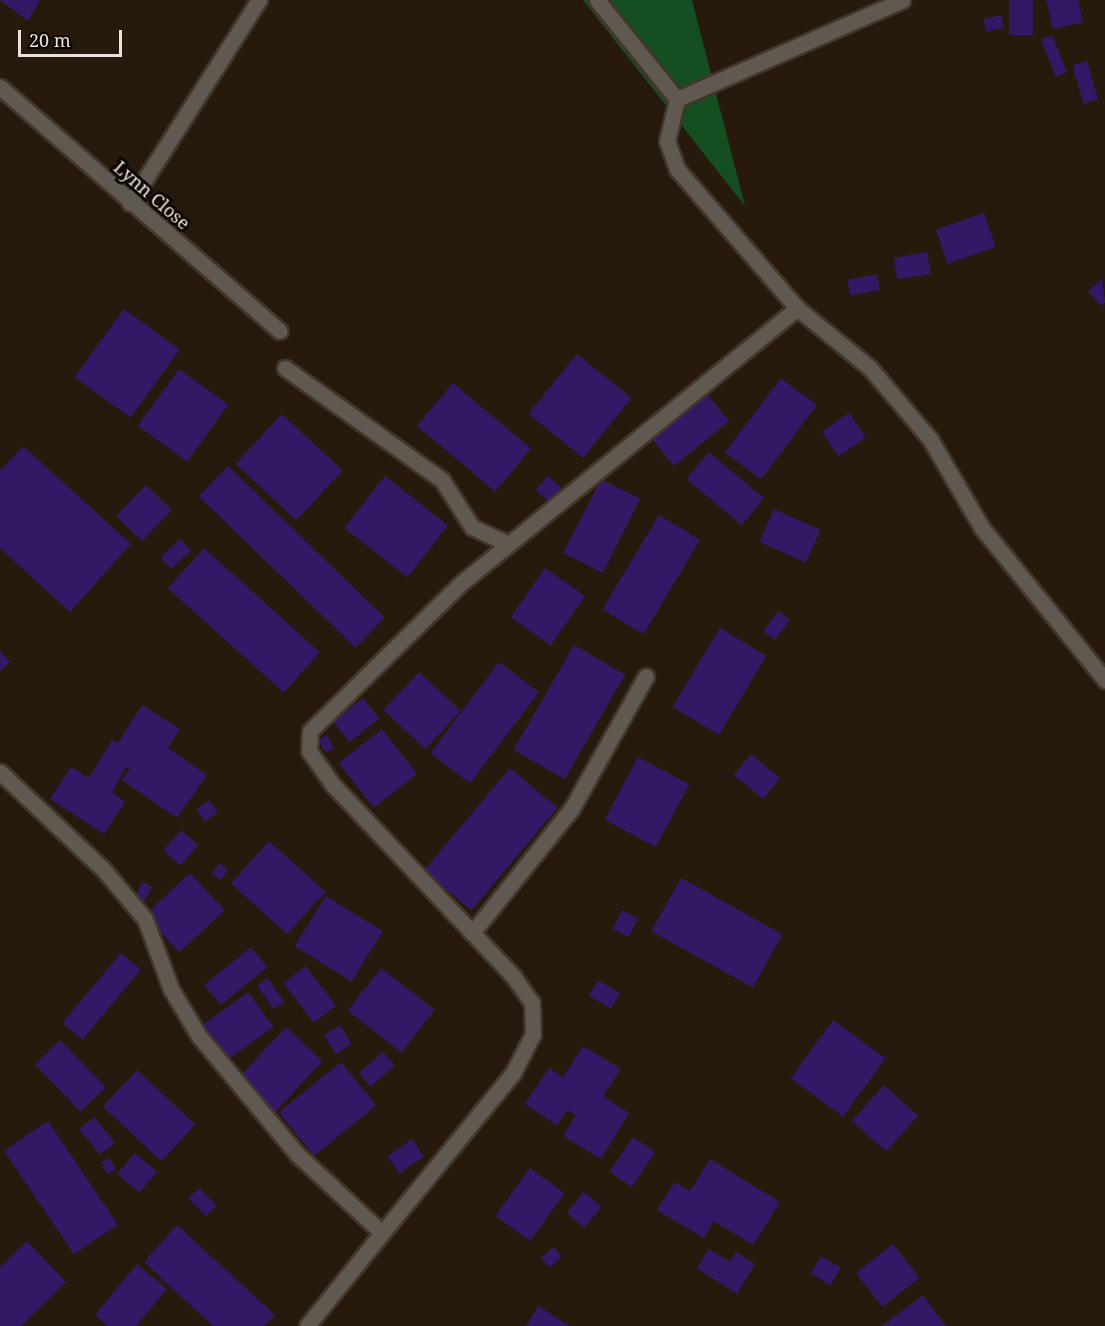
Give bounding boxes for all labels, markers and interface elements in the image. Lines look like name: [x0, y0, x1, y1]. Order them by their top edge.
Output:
scale bar: [21, 18, 124, 56]
text: 20 m: [29, 28, 71, 52]
street label: Lynn Close: [110, 156, 194, 234]

